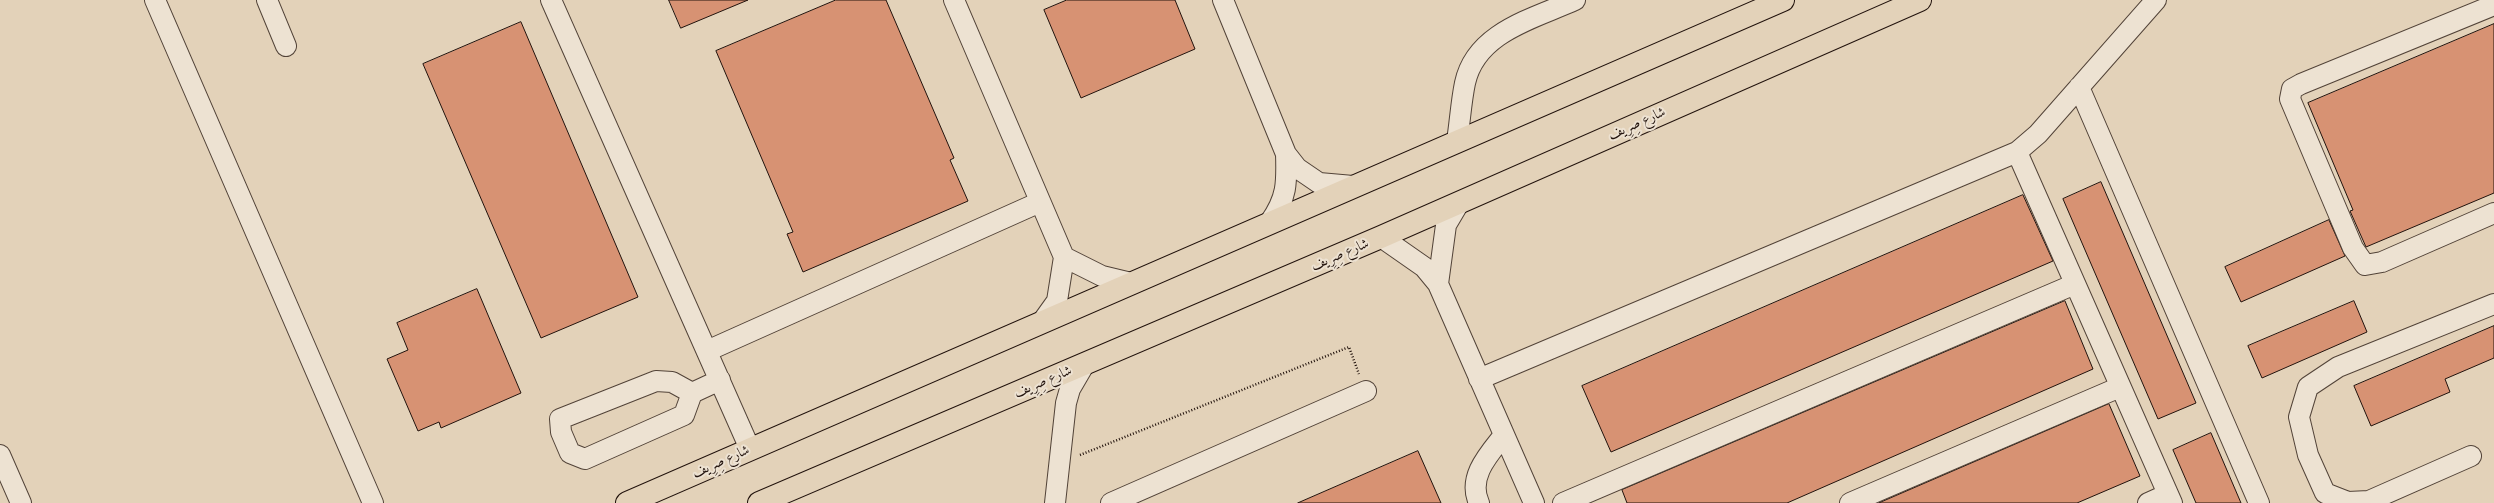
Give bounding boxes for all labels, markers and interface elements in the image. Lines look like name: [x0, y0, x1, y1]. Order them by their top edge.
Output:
street label: شارع صِرِيف: [1606, 104, 1668, 144]
street label: شارع صِرِيف: [1309, 235, 1371, 275]
street label: شارع صِرِيف: [1012, 362, 1074, 402]
street label: شارع صِرِيف: [690, 442, 752, 482]

